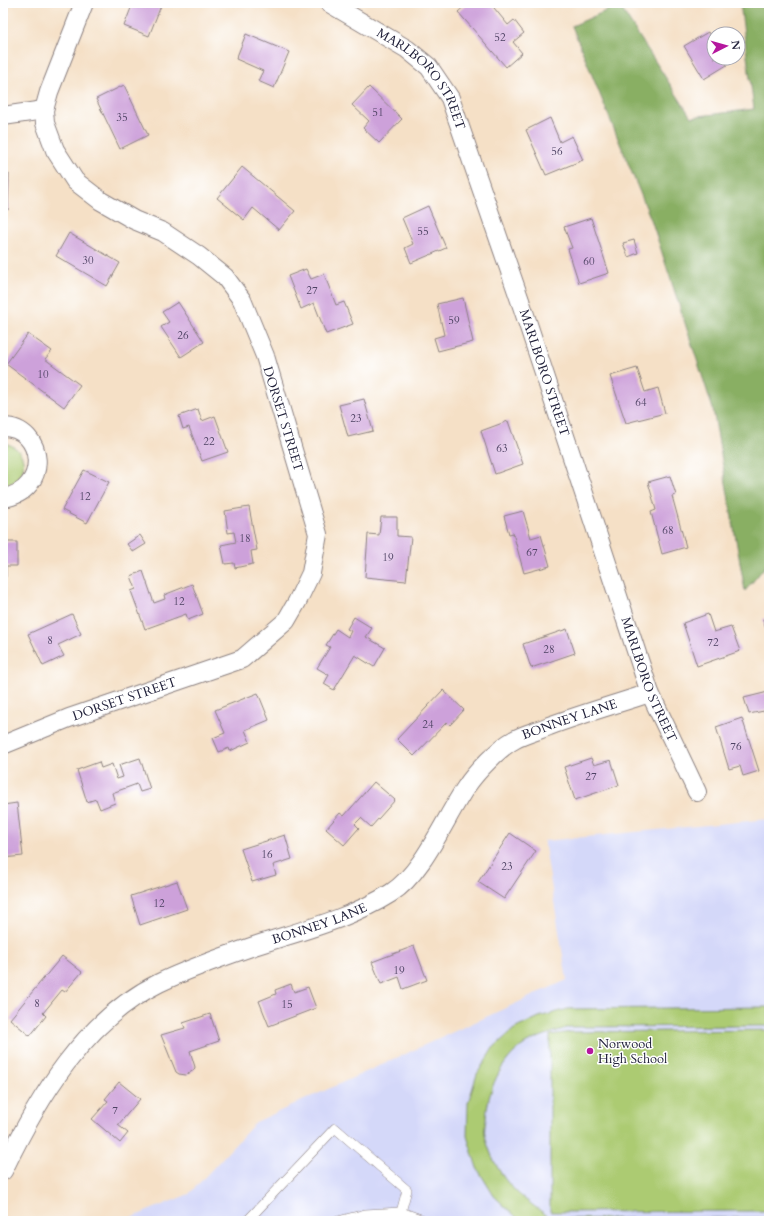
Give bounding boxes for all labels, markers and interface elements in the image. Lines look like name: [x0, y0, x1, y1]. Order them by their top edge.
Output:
street label: MARLBORO STREET: [373, 24, 469, 133]
north arrow: [706, 26, 746, 66]
house number: 52: [494, 30, 506, 45]
text: N: [727, 39, 743, 51]
house number: 51: [372, 105, 384, 120]
house number: 35: [116, 110, 128, 125]
house number: 56: [551, 144, 563, 159]
house number: 55: [417, 224, 429, 239]
house number: 30: [82, 253, 94, 268]
house number: 60: [583, 254, 595, 269]
house number: 27: [306, 283, 318, 298]
street label: MARLBORO STREET: [515, 307, 574, 439]
house number: 59: [448, 313, 460, 328]
house number: 26: [177, 328, 189, 343]
street label: DORSET STREET: [258, 364, 308, 474]
house number: 10: [37, 367, 49, 382]
house number: 64: [635, 395, 647, 410]
house number: 23: [350, 411, 362, 426]
house number: 22: [203, 434, 215, 449]
house number: 63: [496, 441, 508, 456]
house number: 12: [79, 489, 91, 504]
house number: 68: [662, 523, 674, 538]
house number: 18: [239, 531, 251, 546]
house number: 67: [526, 545, 538, 560]
house number: 19: [382, 550, 394, 565]
house number: 12: [173, 594, 185, 609]
street label: MARLBORO STREET: [616, 615, 681, 745]
house number: 8: [47, 633, 53, 648]
house number: 72: [707, 635, 719, 650]
house number: 28: [543, 642, 555, 657]
street label: DORSET STREET: [70, 673, 180, 725]
street label: BONNEY LANE: [519, 695, 619, 744]
house number: 24: [422, 717, 434, 732]
house number: 76: [730, 739, 742, 754]
house number: 27: [585, 769, 597, 784]
house number: 16: [261, 847, 273, 862]
house number: 23: [501, 859, 513, 874]
house number: 12: [153, 896, 165, 911]
street label: BONNEY LANE: [270, 899, 370, 949]
house number: 19: [393, 963, 405, 978]
house number: 8: [34, 996, 40, 1011]
house number: 15: [281, 997, 293, 1012]
place label: Norwood High School: [598, 1035, 668, 1068]
marker: Norwood High School: [585, 1046, 595, 1056]
house number: 7: [112, 1103, 118, 1118]

